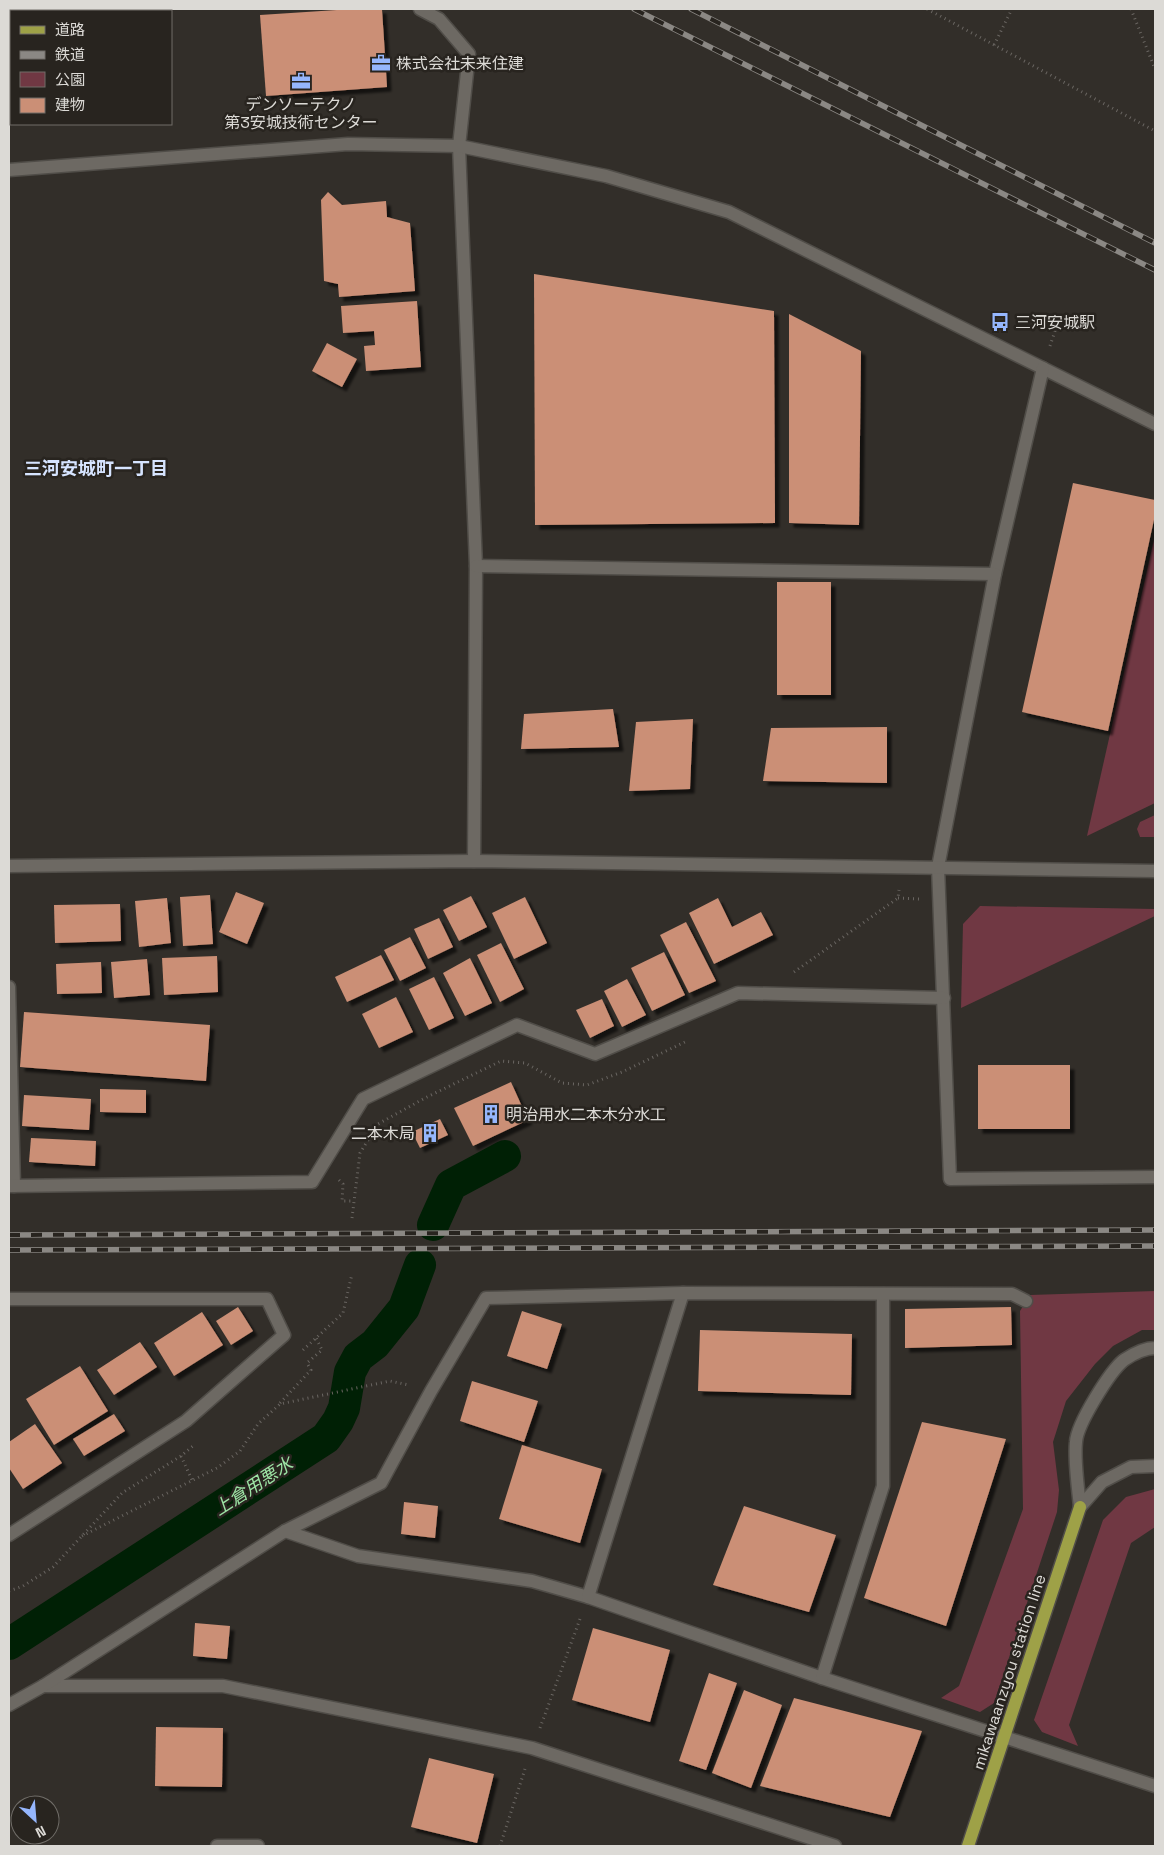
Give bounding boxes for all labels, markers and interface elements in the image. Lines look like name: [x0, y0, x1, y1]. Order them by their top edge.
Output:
legend: [10, 10, 172, 125]
text: 道路: [55, 20, 85, 39]
text: 鉄道: [55, 45, 85, 64]
office icon: 株式会社未来住建: [370, 52, 392, 74]
place label: 株式会社未来住建: [396, 53, 524, 74]
text: 公園: [55, 70, 85, 89]
office icon: デンソーテクノ 第3安城技術センター: [290, 70, 312, 92]
place label: デンソーテクノ 第3安城技術センター: [224, 94, 378, 133]
text: 建物: [55, 95, 85, 114]
bus stop icon: 三河安城駅: [989, 311, 1011, 333]
place label: 三河安城駅: [1015, 312, 1095, 333]
district label: 三河安城町一丁目: [24, 457, 168, 480]
building icon: 明治用水二本木分水工: [480, 1103, 502, 1125]
place label: 明治用水二本木分水工: [506, 1104, 666, 1125]
building icon: 二本木局: [419, 1122, 441, 1144]
place label: 二本木局: [351, 1123, 415, 1144]
water label: 上倉用悪水: [209, 1451, 299, 1520]
street label: mikawaanzyou station line: [967, 1572, 1051, 1772]
north arrow: [10, 1795, 60, 1845]
text: N: [33, 1822, 49, 1842]

